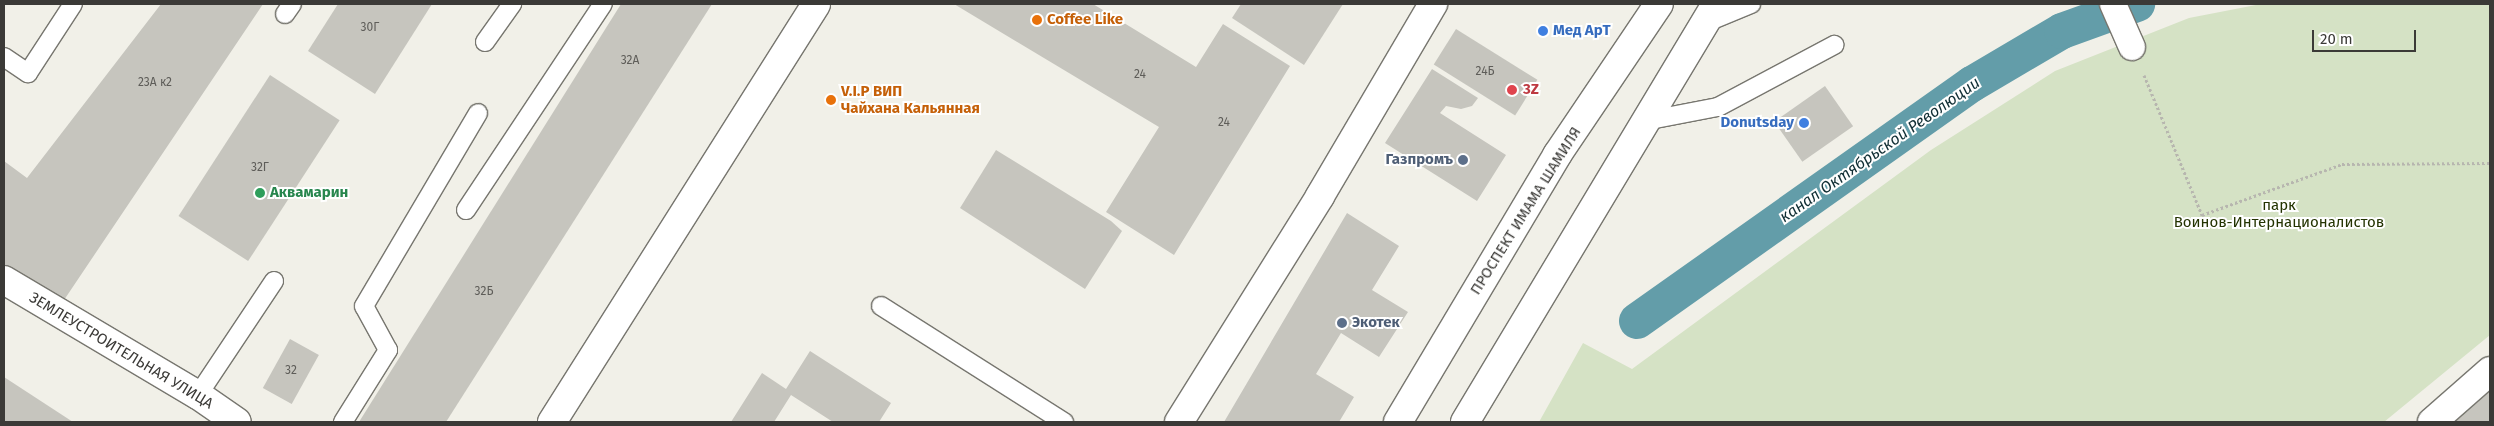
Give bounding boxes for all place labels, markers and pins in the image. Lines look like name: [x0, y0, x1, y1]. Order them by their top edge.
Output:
place label: Coffee Like: [1047, 11, 1123, 29]
marker: Coffee Like: [1031, 14, 1043, 26]
place label: Мед АрТ: [1553, 22, 1611, 40]
marker: Мед АрТ: [1537, 25, 1549, 37]
place label: 3Z: [1523, 81, 1539, 99]
place label: V.I.P ВИП Чайхана Кальянная: [841, 82, 980, 117]
marker: 3Z: [1505, 83, 1519, 97]
marker: V.I.P ВИП Чайхана Кальянная: [825, 94, 837, 106]
place label: Donutsday: [1720, 114, 1794, 132]
marker: Donutsday: [1798, 117, 1810, 129]
place label: Газпромъ: [1386, 151, 1453, 169]
marker: Газпромъ: [1457, 154, 1469, 166]
place label: Аквамарин: [270, 184, 348, 202]
marker: Аквамарин: [254, 187, 266, 199]
place label: Экотек: [1352, 314, 1400, 332]
marker: Экотек: [1336, 317, 1348, 329]

